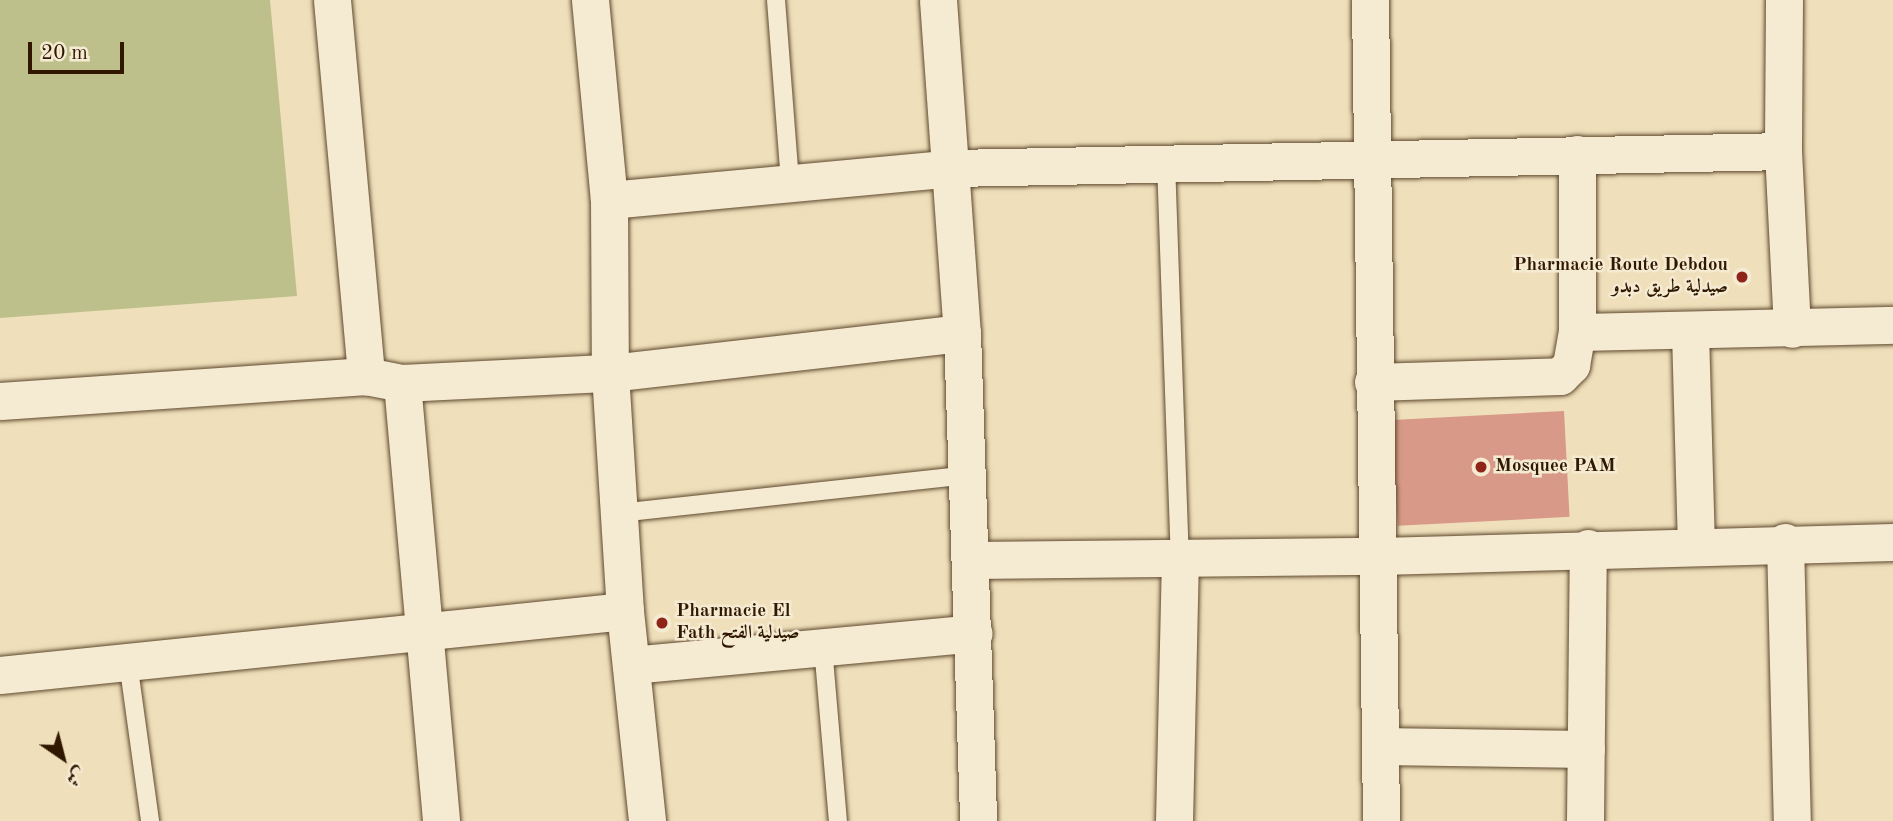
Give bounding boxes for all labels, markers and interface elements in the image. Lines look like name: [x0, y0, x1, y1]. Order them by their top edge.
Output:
scale bar: [32, 28, 128, 72]
text: 20 m: [41, 43, 88, 64]
place label: Pharmacie Route Debdou صيدلية طريق دبدو: [1513, 255, 1728, 299]
marker: Pharmacie Route Debdou صيدلية طريق دبدو: [1734, 269, 1750, 285]
place label: Mosquee PAM: [1495, 456, 1616, 478]
marker: Mosquee PAM: [1473, 459, 1489, 475]
place label: Pharmacie El Fath صيدلية الفتح: [676, 601, 799, 645]
marker: Pharmacie El Fath صيدلية الفتح: [654, 615, 670, 631]
north arrow: [28, 723, 98, 793]
text: ش: [62, 762, 89, 789]

